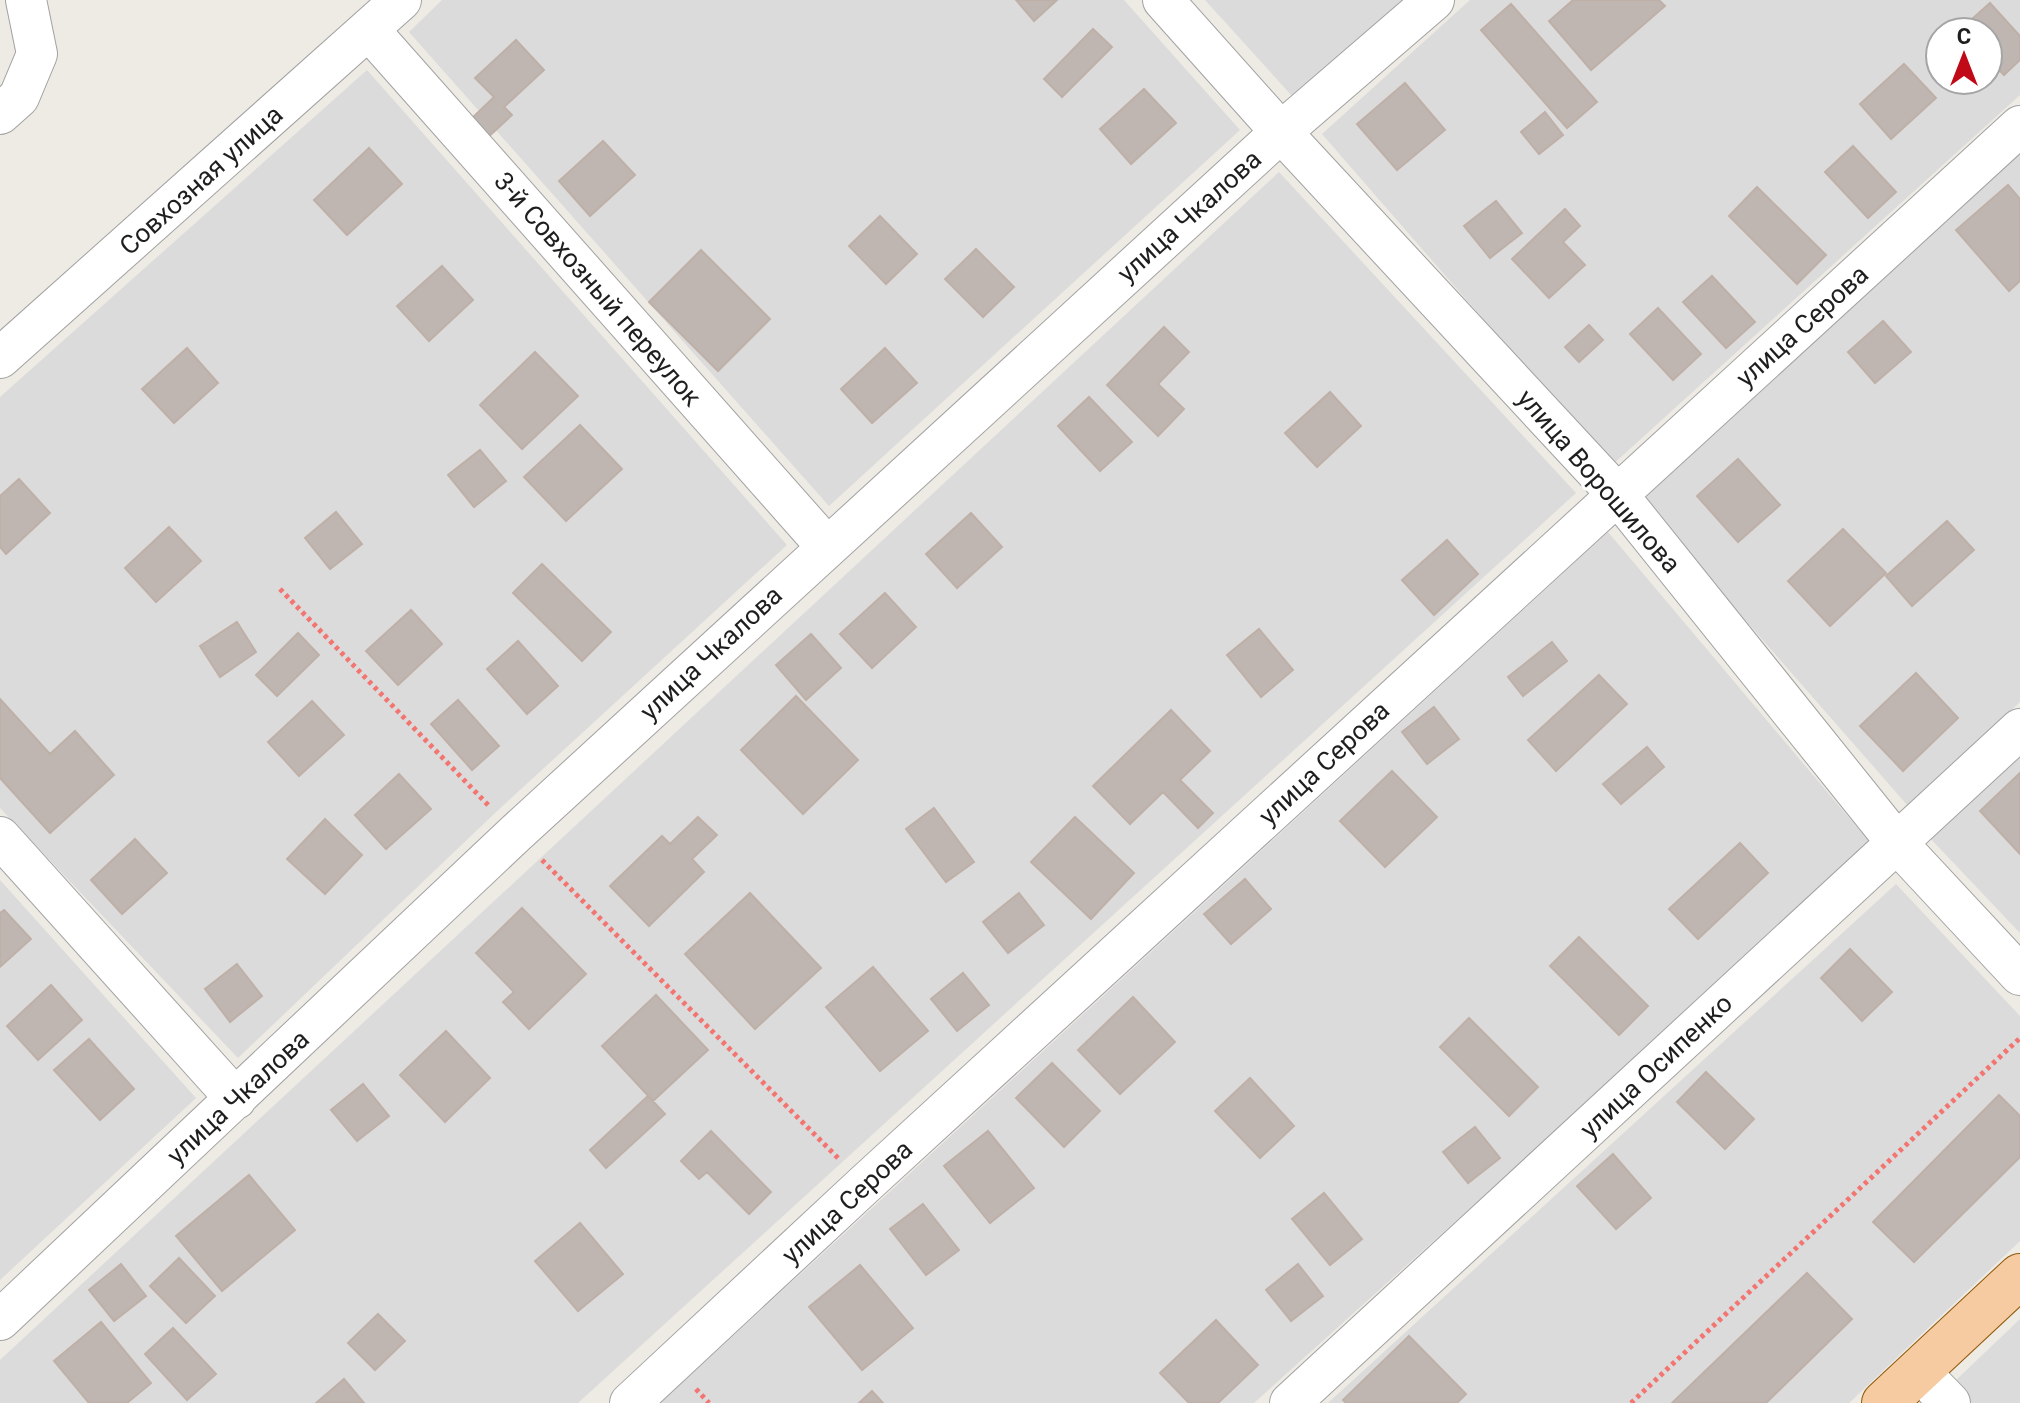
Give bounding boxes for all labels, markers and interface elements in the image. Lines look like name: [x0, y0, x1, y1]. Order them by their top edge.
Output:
north arrow: [1924, 16, 2004, 96]
text: С: [1957, 24, 1971, 49]
street label: Совхозная улица: [113, 99, 289, 261]
street label: улица Чкалова: [1111, 144, 1267, 288]
street label: 3-й Совхозный переулок: [488, 166, 708, 412]
street label: улица Серова: [1730, 259, 1874, 393]
street label: улица Ворошилова: [1511, 383, 1687, 579]
street label: улица Чкалова: [634, 580, 788, 726]
street label: улица Серова: [1253, 695, 1395, 831]
street label: улица Осипенко: [1574, 988, 1738, 1144]
street label: улица Чкалова: [161, 1024, 315, 1170]
street label: улица Серова: [776, 1134, 918, 1270]

